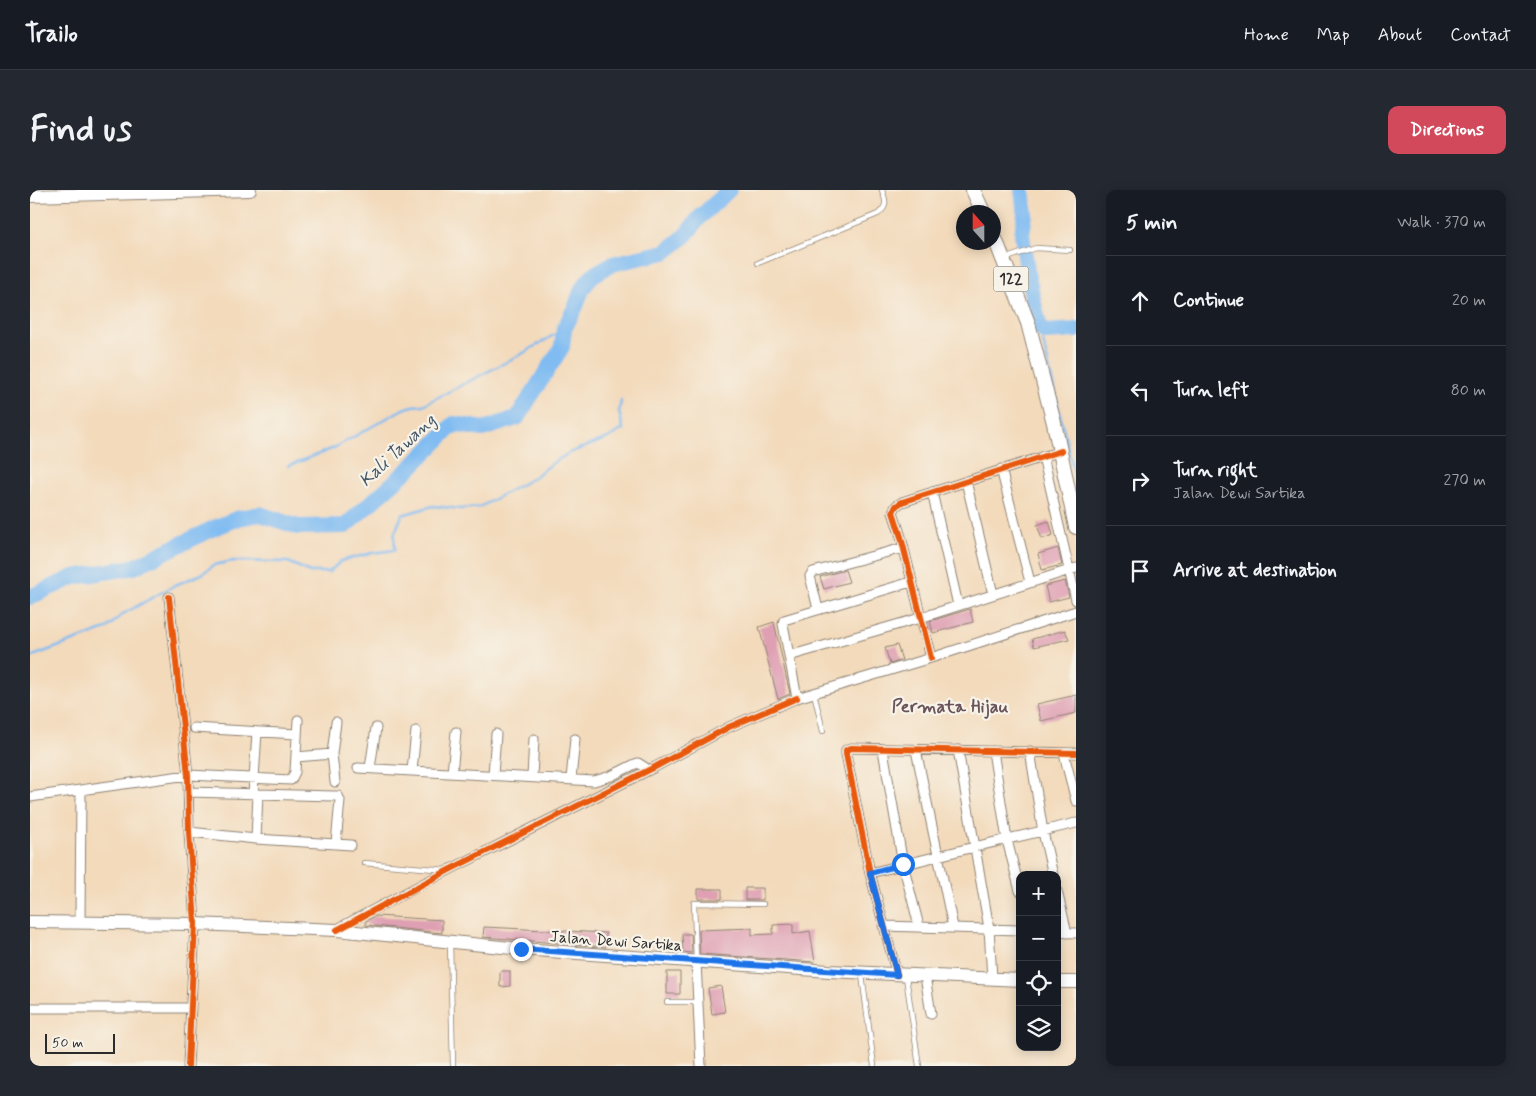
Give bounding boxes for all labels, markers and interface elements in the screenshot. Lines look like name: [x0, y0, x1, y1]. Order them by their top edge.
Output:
text: Trailo: [25, 19, 78, 50]
text: Home: [1244, 23, 1289, 47]
text: Map: [1317, 23, 1350, 47]
text: About: [1378, 23, 1422, 47]
text: Contact: [1450, 23, 1511, 47]
button: Directions: [1388, 106, 1506, 154]
text: Find us: [30, 107, 132, 153]
north arrow: [956, 205, 1001, 250]
text: 5 min: [1126, 209, 1178, 237]
text: Walk · 370 m: [1397, 212, 1486, 233]
road number: 122: [994, 266, 1028, 292]
icon: ahead: [1126, 287, 1154, 315]
text: Continue: [1173, 288, 1244, 313]
text: 20 m: [1452, 290, 1486, 311]
icon: left: [1126, 377, 1154, 405]
text: Turn left: [1173, 378, 1249, 403]
text: 80 m: [1451, 380, 1486, 401]
water label: Kali Tawang: [354, 408, 442, 493]
text: Turn right: [1173, 458, 1257, 483]
icon: right: [1126, 467, 1154, 495]
text: 270 m: [1443, 470, 1486, 491]
text: Jalan Dewi Sartika: [1173, 483, 1305, 504]
icon: arrive: [1126, 557, 1154, 585]
text: Arrive at destination: [1173, 558, 1337, 583]
district label: Permata Hijau: [892, 695, 1008, 719]
route start: [892, 853, 915, 876]
map controls: [1016, 871, 1061, 1051]
button: +: [1016, 871, 1061, 916]
button: −: [1016, 916, 1061, 961]
street label: Jalan Dewi Sartika: [549, 926, 683, 957]
route end: [510, 938, 533, 961]
button: locate: [1016, 961, 1061, 1006]
button: layers: [1016, 1006, 1061, 1051]
scale bar: [45, 1031, 115, 1054]
text: 50 m: [52, 1034, 83, 1052]

